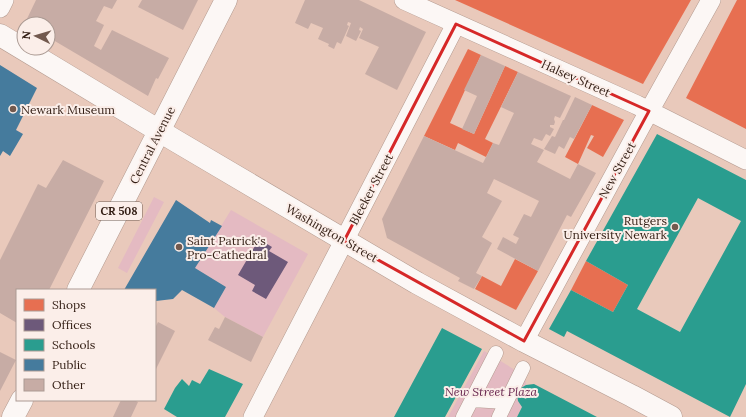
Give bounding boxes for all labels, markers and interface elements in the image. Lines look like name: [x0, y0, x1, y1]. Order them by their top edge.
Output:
north arrow: [16, 16, 56, 56]
text: N: [19, 30, 33, 40]
street label: Halsey Street: [539, 56, 613, 100]
place label: Newark Museum: [21, 102, 115, 117]
street label: Central Avenue: [126, 103, 178, 186]
marker: Newark Museum: [8, 104, 18, 114]
street label: New Street: [595, 139, 639, 201]
street label: Bleeker Street: [346, 150, 396, 227]
street label: Washington Street: [283, 201, 381, 266]
road number: CR 508: [96, 202, 142, 220]
place label: Rutgers University Newark: [564, 213, 668, 242]
marker: Rutgers University Newark: [670, 222, 680, 232]
place label: Saint Patrick's Pro-Cathedral: [187, 233, 267, 262]
marker: Saint Patrick's Pro-Cathedral: [174, 242, 184, 252]
legend: [16, 289, 156, 401]
text: Shops: [52, 297, 86, 312]
text: Offices: [52, 317, 92, 332]
text: Schools: [52, 337, 96, 352]
text: Public: [52, 357, 86, 372]
text: Other: [52, 377, 86, 392]
park label: New Street Plaza: [445, 384, 538, 399]

